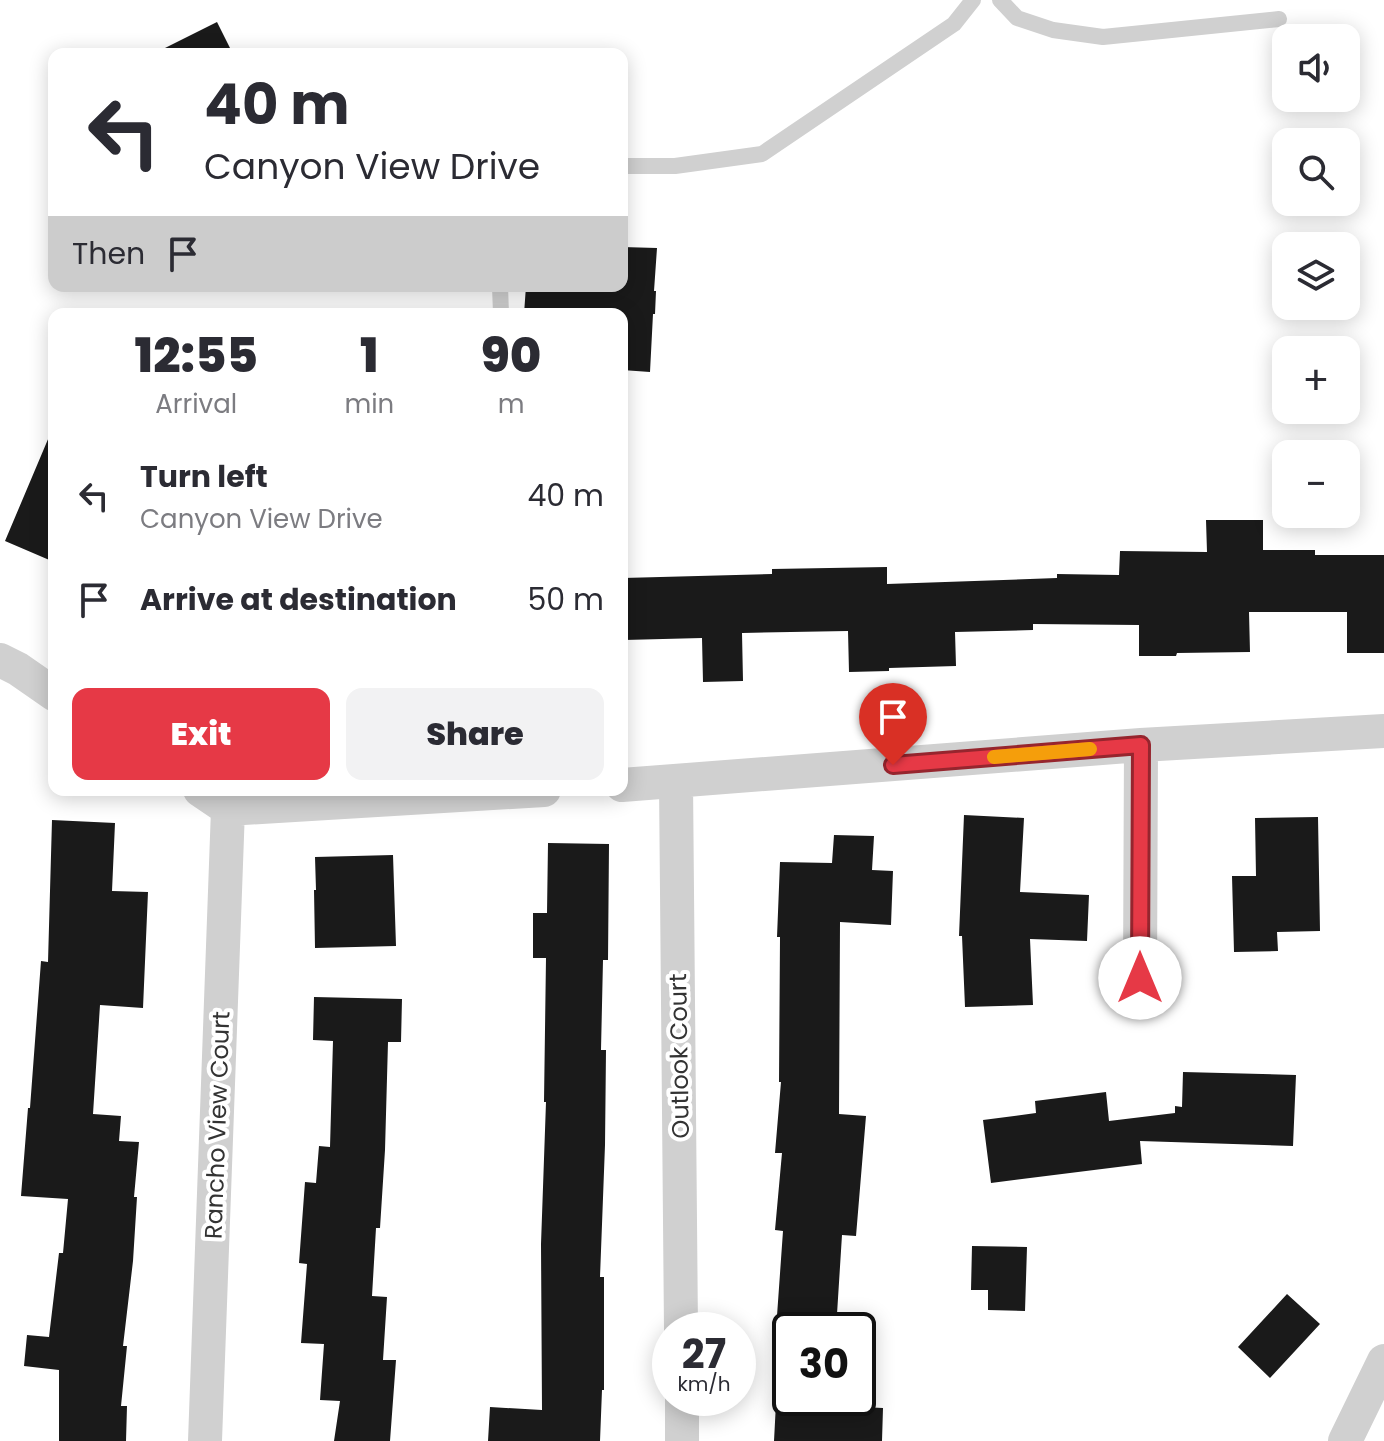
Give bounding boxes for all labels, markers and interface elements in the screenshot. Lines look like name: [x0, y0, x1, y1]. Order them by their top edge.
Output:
map controls: [1272, 24, 1360, 528]
button: sound: [1272, 24, 1360, 112]
text: 40 m: [204, 65, 350, 144]
icon: left: [72, 80, 176, 184]
button: search: [1272, 128, 1360, 216]
text: Canyon View Drive: [204, 141, 540, 192]
text: Then: [72, 232, 145, 275]
icon: arrive: [161, 232, 205, 276]
button: layers: [1272, 232, 1360, 320]
text: 12:55: [135, 322, 258, 389]
text: 1: [360, 322, 379, 389]
text: 90: [481, 322, 541, 389]
button: +: [1272, 336, 1360, 424]
text: Arrival: [155, 386, 237, 422]
text: min: [344, 386, 394, 422]
text: m: [498, 386, 524, 422]
button: −: [1272, 440, 1360, 528]
text: Turn left: [140, 455, 268, 498]
icon: left: [72, 474, 116, 518]
text: 40 m: [527, 474, 604, 517]
text: Canyon View Drive: [140, 501, 383, 537]
icon: arrive: [72, 578, 116, 622]
text: Arrive at destination: [140, 578, 457, 621]
text: 50 m: [527, 578, 604, 621]
pin: [859, 683, 927, 765]
button: Exit: [72, 688, 330, 780]
button: Share: [346, 688, 604, 780]
icon: arrive: [871, 695, 915, 739]
position arrow: [1098, 936, 1182, 1020]
street label: Outlook Court: [661, 973, 697, 1139]
street label: Rancho View Court: [197, 1011, 237, 1239]
speed limit sign: 30: [772, 1312, 876, 1416]
text: 27: [682, 1326, 726, 1382]
text: km/h: [677, 1370, 731, 1398]

